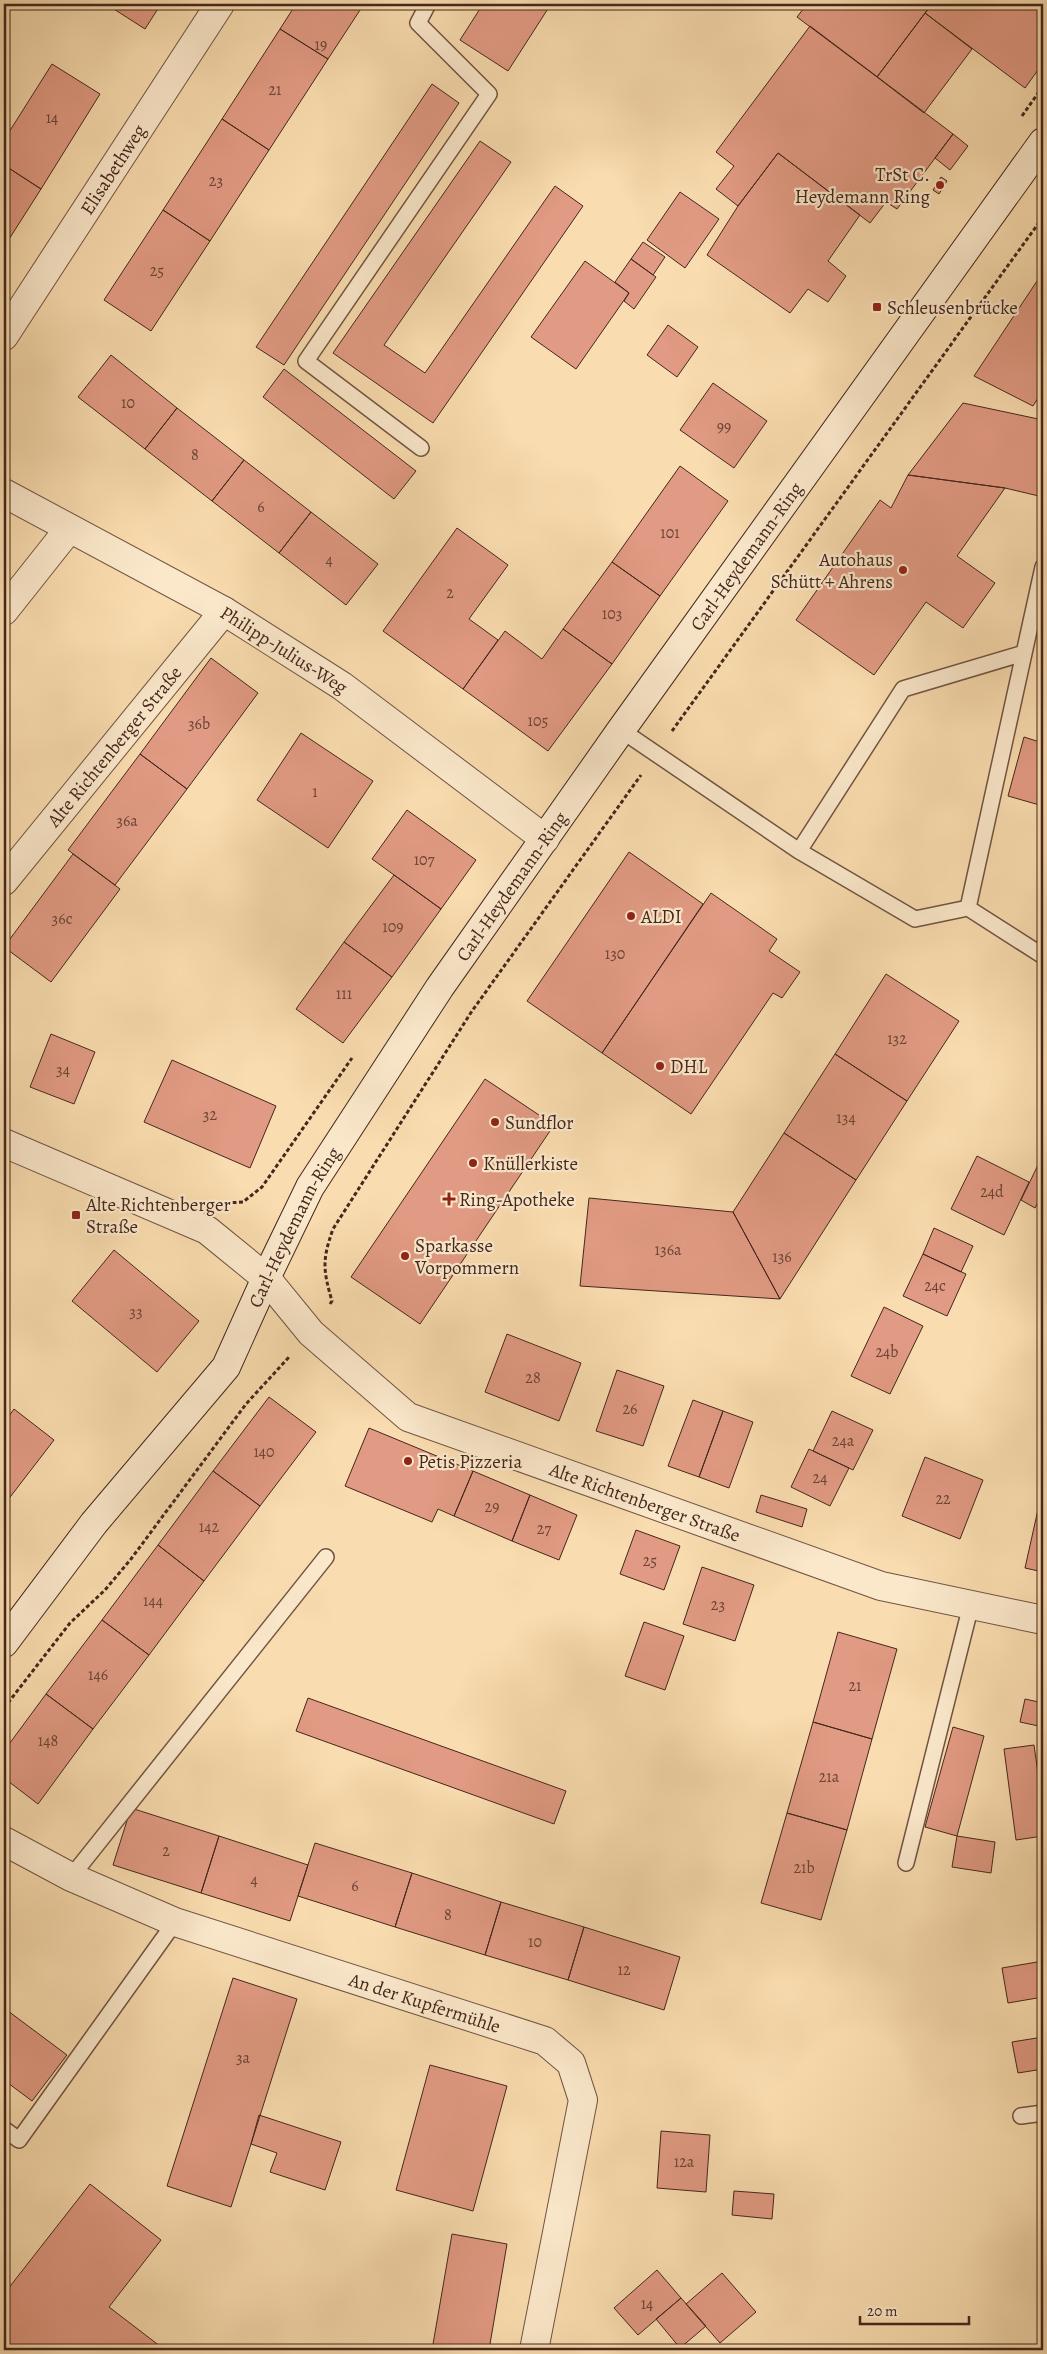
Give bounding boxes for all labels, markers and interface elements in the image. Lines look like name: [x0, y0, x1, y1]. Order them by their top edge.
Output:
house number: 19: [315, 34, 327, 56]
house number: 21: [268, 79, 282, 101]
house number: 14: [46, 107, 58, 129]
street label: Elisabethweg: [74, 119, 153, 220]
place label: TrSt C. Heydemann Ring: [795, 162, 930, 210]
house number: 23: [209, 170, 223, 192]
marker: TrSt C. Heydemann Ring: [934, 179, 946, 191]
house number: 25: [150, 260, 164, 282]
place label: Schleusenbrücke: [887, 295, 1018, 321]
marker: Schleusenbrücke: [871, 301, 883, 313]
house number: 10: [121, 392, 135, 414]
house number: 99: [717, 416, 731, 438]
house number: 8: [191, 444, 199, 466]
street label: Carl-Heydemann-Ring: [684, 477, 809, 636]
house number: 6: [257, 496, 265, 518]
house number: 101: [660, 522, 680, 544]
place label: Autohaus Schütt + Ahrens: [771, 547, 893, 595]
house number: 4: [325, 549, 333, 571]
marker: Autohaus Schütt + Ahrens: [897, 564, 909, 576]
house number: 2: [446, 582, 454, 604]
street label: Philipp-Julius-Weg: [215, 600, 353, 700]
house number: 103: [602, 603, 622, 625]
street label: Alte Richtenberger Straße: [41, 661, 188, 834]
house number: 105: [528, 710, 549, 732]
house number: 36b: [188, 713, 210, 735]
house number: 1: [312, 781, 318, 803]
street label: Carl-Heydemann-Ring: [450, 806, 574, 967]
house number: 36a: [116, 810, 138, 832]
house number: 107: [414, 849, 435, 871]
place label: ALDI: [640, 904, 682, 930]
house number: 36c: [52, 908, 73, 930]
marker: ALDI: [625, 910, 637, 922]
house number: 109: [382, 916, 404, 938]
house number: 130: [605, 943, 625, 965]
house number: 111: [336, 983, 353, 1005]
house number: 132: [887, 1028, 907, 1050]
place label: DHL: [670, 1054, 708, 1080]
house number: 34: [56, 1059, 70, 1081]
marker: DHL: [654, 1060, 666, 1072]
house number: 32: [203, 1104, 218, 1126]
house number: 134: [836, 1107, 856, 1129]
place label: Sundflor: [505, 1110, 574, 1136]
marker: Sundflor: [489, 1116, 501, 1128]
street label: Carl-Heydemann-Ring: [242, 1142, 347, 1312]
place label: Knüllerkiste: [483, 1151, 578, 1177]
marker: Knüllerkiste: [467, 1157, 479, 1169]
house number: 24d: [980, 1181, 1004, 1203]
place label: Ring-Apotheke: [459, 1187, 575, 1213]
place label: Alte Richtenberger Straße: [85, 1192, 231, 1240]
marker: Ring-Apotheke: [443, 1193, 455, 1205]
marker: Alte Richtenberger Straße: [70, 1209, 82, 1221]
place label: Sparkasse Vorpommern: [414, 1233, 519, 1281]
house number: 136a: [655, 1239, 682, 1261]
house number: 136: [772, 1246, 792, 1268]
marker: Sparkasse Vorpommern: [399, 1250, 411, 1262]
house number: 24c: [924, 1275, 946, 1297]
house number: 33: [129, 1301, 143, 1323]
house number: 24b: [876, 1341, 898, 1363]
house number: 28: [525, 1367, 541, 1389]
house number: 26: [623, 1398, 638, 1420]
house number: 24a: [832, 1430, 855, 1452]
house number: 140: [253, 1441, 275, 1463]
place label: Petis Pizzeria: [418, 1449, 522, 1475]
marker: Petis Pizzeria: [402, 1455, 414, 1467]
street label: Alte Richtenberger Straße: [545, 1456, 744, 1549]
house number: 24: [813, 1467, 827, 1489]
house number: 22: [935, 1488, 951, 1510]
house number: 29: [485, 1496, 499, 1518]
house number: 142: [199, 1516, 220, 1538]
house number: 27: [537, 1518, 551, 1540]
house number: 25: [643, 1550, 657, 1572]
house number: 144: [143, 1590, 163, 1612]
house number: 23: [711, 1594, 725, 1616]
house number: 146: [88, 1664, 108, 1686]
house number: 21: [848, 1675, 862, 1697]
house number: 148: [38, 1730, 58, 1752]
house number: 21a: [819, 1766, 840, 1788]
house number: 2: [162, 1840, 170, 1862]
house number: 21b: [793, 1857, 815, 1879]
house number: 4: [250, 1869, 258, 1891]
house number: 6: [351, 1875, 359, 1897]
house number: 8: [444, 1904, 452, 1926]
house number: 10: [528, 1931, 542, 1953]
house number: 12: [617, 1959, 631, 1981]
street label: An der Kupfermühle: [345, 1967, 504, 2040]
house number: 3a: [236, 2047, 251, 2069]
house number: 12a: [674, 2151, 695, 2173]
house number: 14: [641, 2293, 653, 2315]
scale bar: [860, 2294, 968, 2326]
text: 20 m: [867, 2301, 898, 2321]

